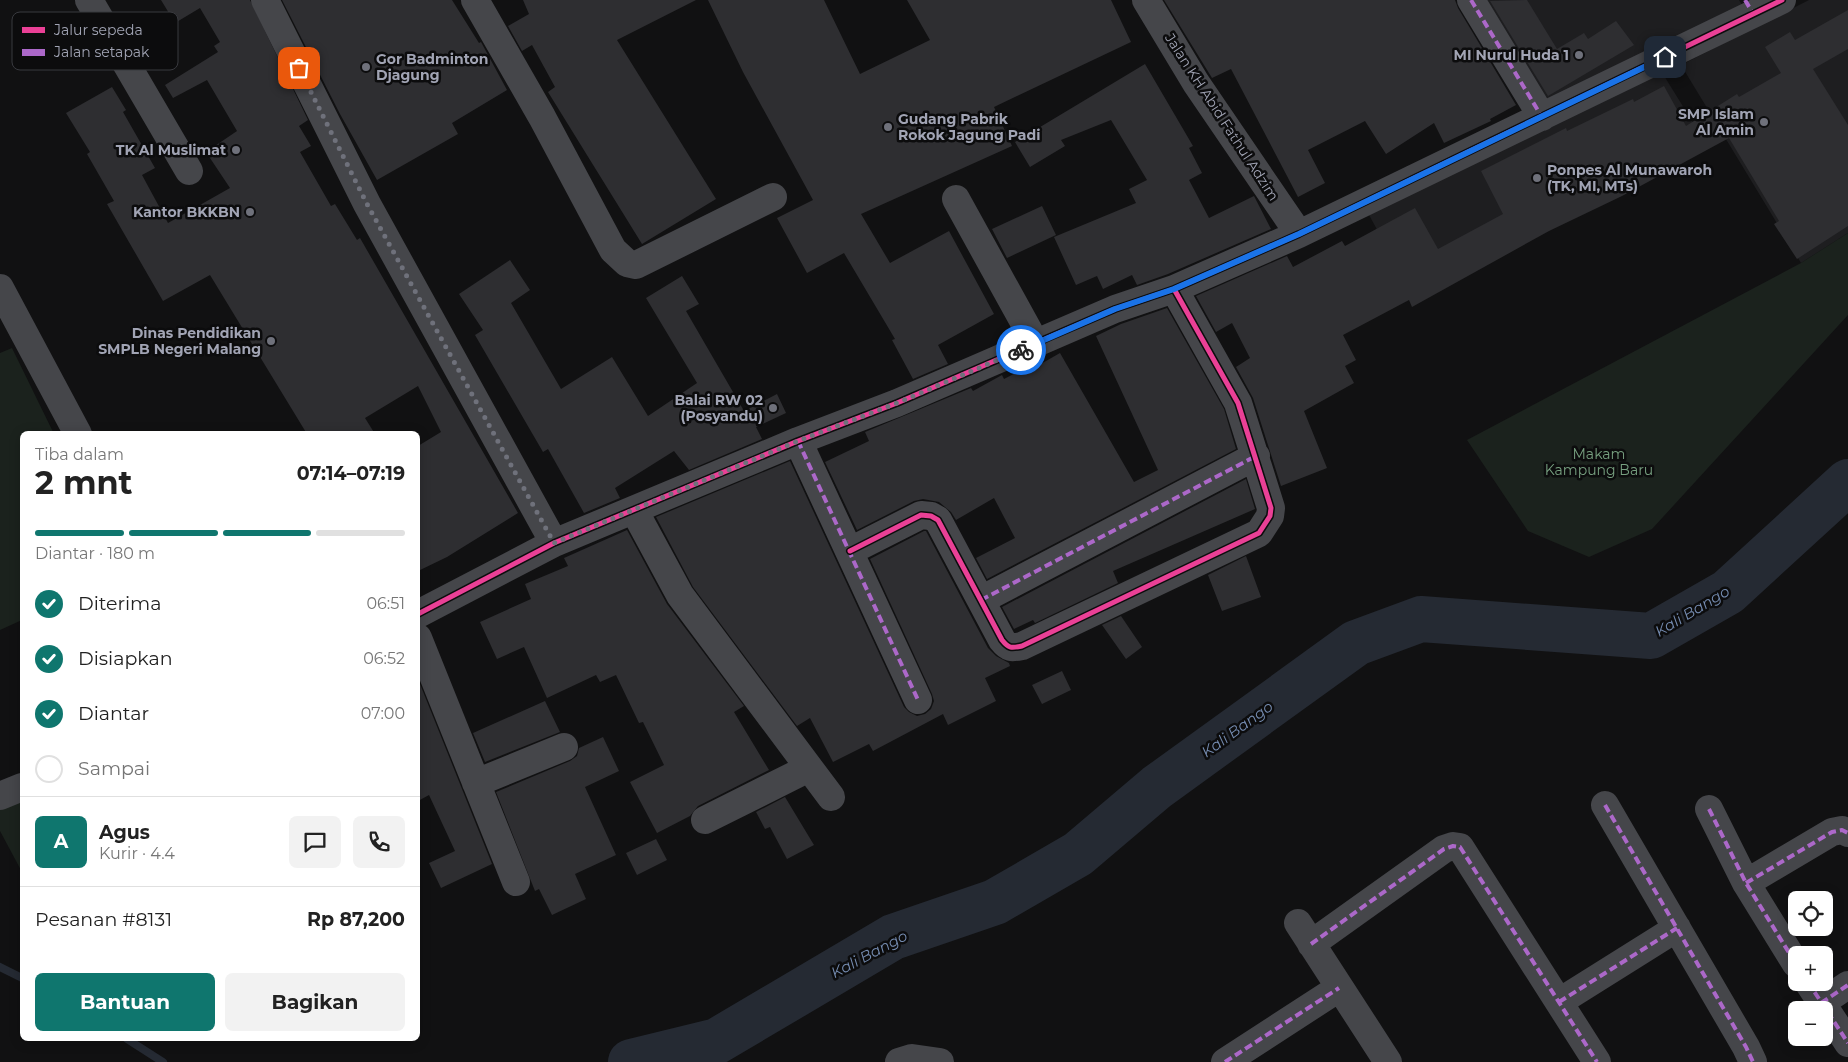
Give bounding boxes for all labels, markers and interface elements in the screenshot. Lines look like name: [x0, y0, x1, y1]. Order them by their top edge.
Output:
legend: [12, 12, 178, 70]
text: Jalur sepeda: [53, 21, 143, 39]
street label: Jalan KH Abid Fathul Adzim: [1161, 29, 1283, 204]
pin: [1644, 36, 1686, 78]
text: Jalan setapak: [53, 43, 150, 61]
icon: home: [1651, 43, 1679, 71]
place label: MI Nurul Huda 1: [1454, 46, 1569, 64]
pin: [278, 47, 320, 89]
marker: MI Nurul Huda 1: [1573, 49, 1585, 61]
place label: Gor Badminton Djagung: [376, 50, 488, 84]
icon: bag: [285, 54, 313, 82]
marker: Gor Badminton Djagung: [360, 61, 372, 73]
place label: SMP Islam Al Amin: [1678, 105, 1754, 139]
place label: Gudang Pabrik Rokok Jagung Padi: [898, 110, 1040, 144]
marker: SMP Islam Al Amin: [1758, 116, 1770, 128]
marker: Gudang Pabrik Rokok Jagung Padi: [882, 121, 894, 133]
place label: TK Al Muslimat: [116, 141, 226, 159]
marker: TK Al Muslimat: [230, 144, 242, 156]
place label: Ponpes Al Munawaroh (TK, MI, MTs): [1547, 161, 1712, 195]
marker: Ponpes Al Munawaroh (TK, MI, MTs): [1531, 172, 1543, 184]
place label: Kantor BKKBN: [133, 203, 240, 221]
marker: Kantor BKKBN: [244, 206, 256, 218]
place label: Dinas Pendidikan SMPLB Negeri Malang: [98, 324, 261, 358]
courier: [996, 325, 1046, 375]
marker: Dinas Pendidikan SMPLB Negeri Malang: [265, 335, 277, 347]
icon: bike: [1007, 336, 1035, 364]
place label: Balai RW 02 (Posyandu): [674, 391, 763, 425]
marker: Balai RW 02 (Posyandu): [767, 402, 779, 414]
text: Tiba dalam: [35, 445, 124, 464]
park label: Makam Kampung Baru: [1545, 445, 1653, 479]
text: 07:14–07:19: [297, 462, 405, 485]
text: 2 mnt: [35, 463, 133, 502]
text: Diantar · 180 m: [35, 544, 155, 563]
water label: Kali Bango: [1651, 581, 1733, 641]
icon: check: [35, 590, 63, 618]
text: Diterima: [78, 592, 161, 615]
text: 06:51: [366, 594, 405, 613]
icon: check: [35, 645, 63, 673]
text: Disiapkan: [78, 647, 173, 670]
text: 06:52: [363, 649, 405, 668]
water label: Kali Bango: [1198, 697, 1276, 761]
icon: check: [35, 700, 63, 728]
text: Diantar: [78, 702, 149, 725]
text: 07:00: [361, 704, 405, 723]
text: Sampai: [78, 757, 150, 780]
button: chat: [289, 816, 341, 868]
button: phone: [353, 816, 405, 868]
text: Agus: [99, 821, 150, 844]
text: A: [54, 830, 68, 853]
text: Kurir · 4.4: [99, 844, 175, 863]
map controls: [1788, 891, 1833, 1046]
button: locate: [1788, 891, 1833, 936]
text: Pesanan #8131: [35, 908, 172, 931]
text: Rp 87,200: [307, 908, 405, 931]
water label: Kali Bango: [828, 926, 910, 982]
button: +: [1788, 946, 1833, 991]
button: Bantuan: [35, 973, 215, 1031]
button: Bagikan: [225, 973, 405, 1031]
button: −: [1788, 1001, 1833, 1046]

